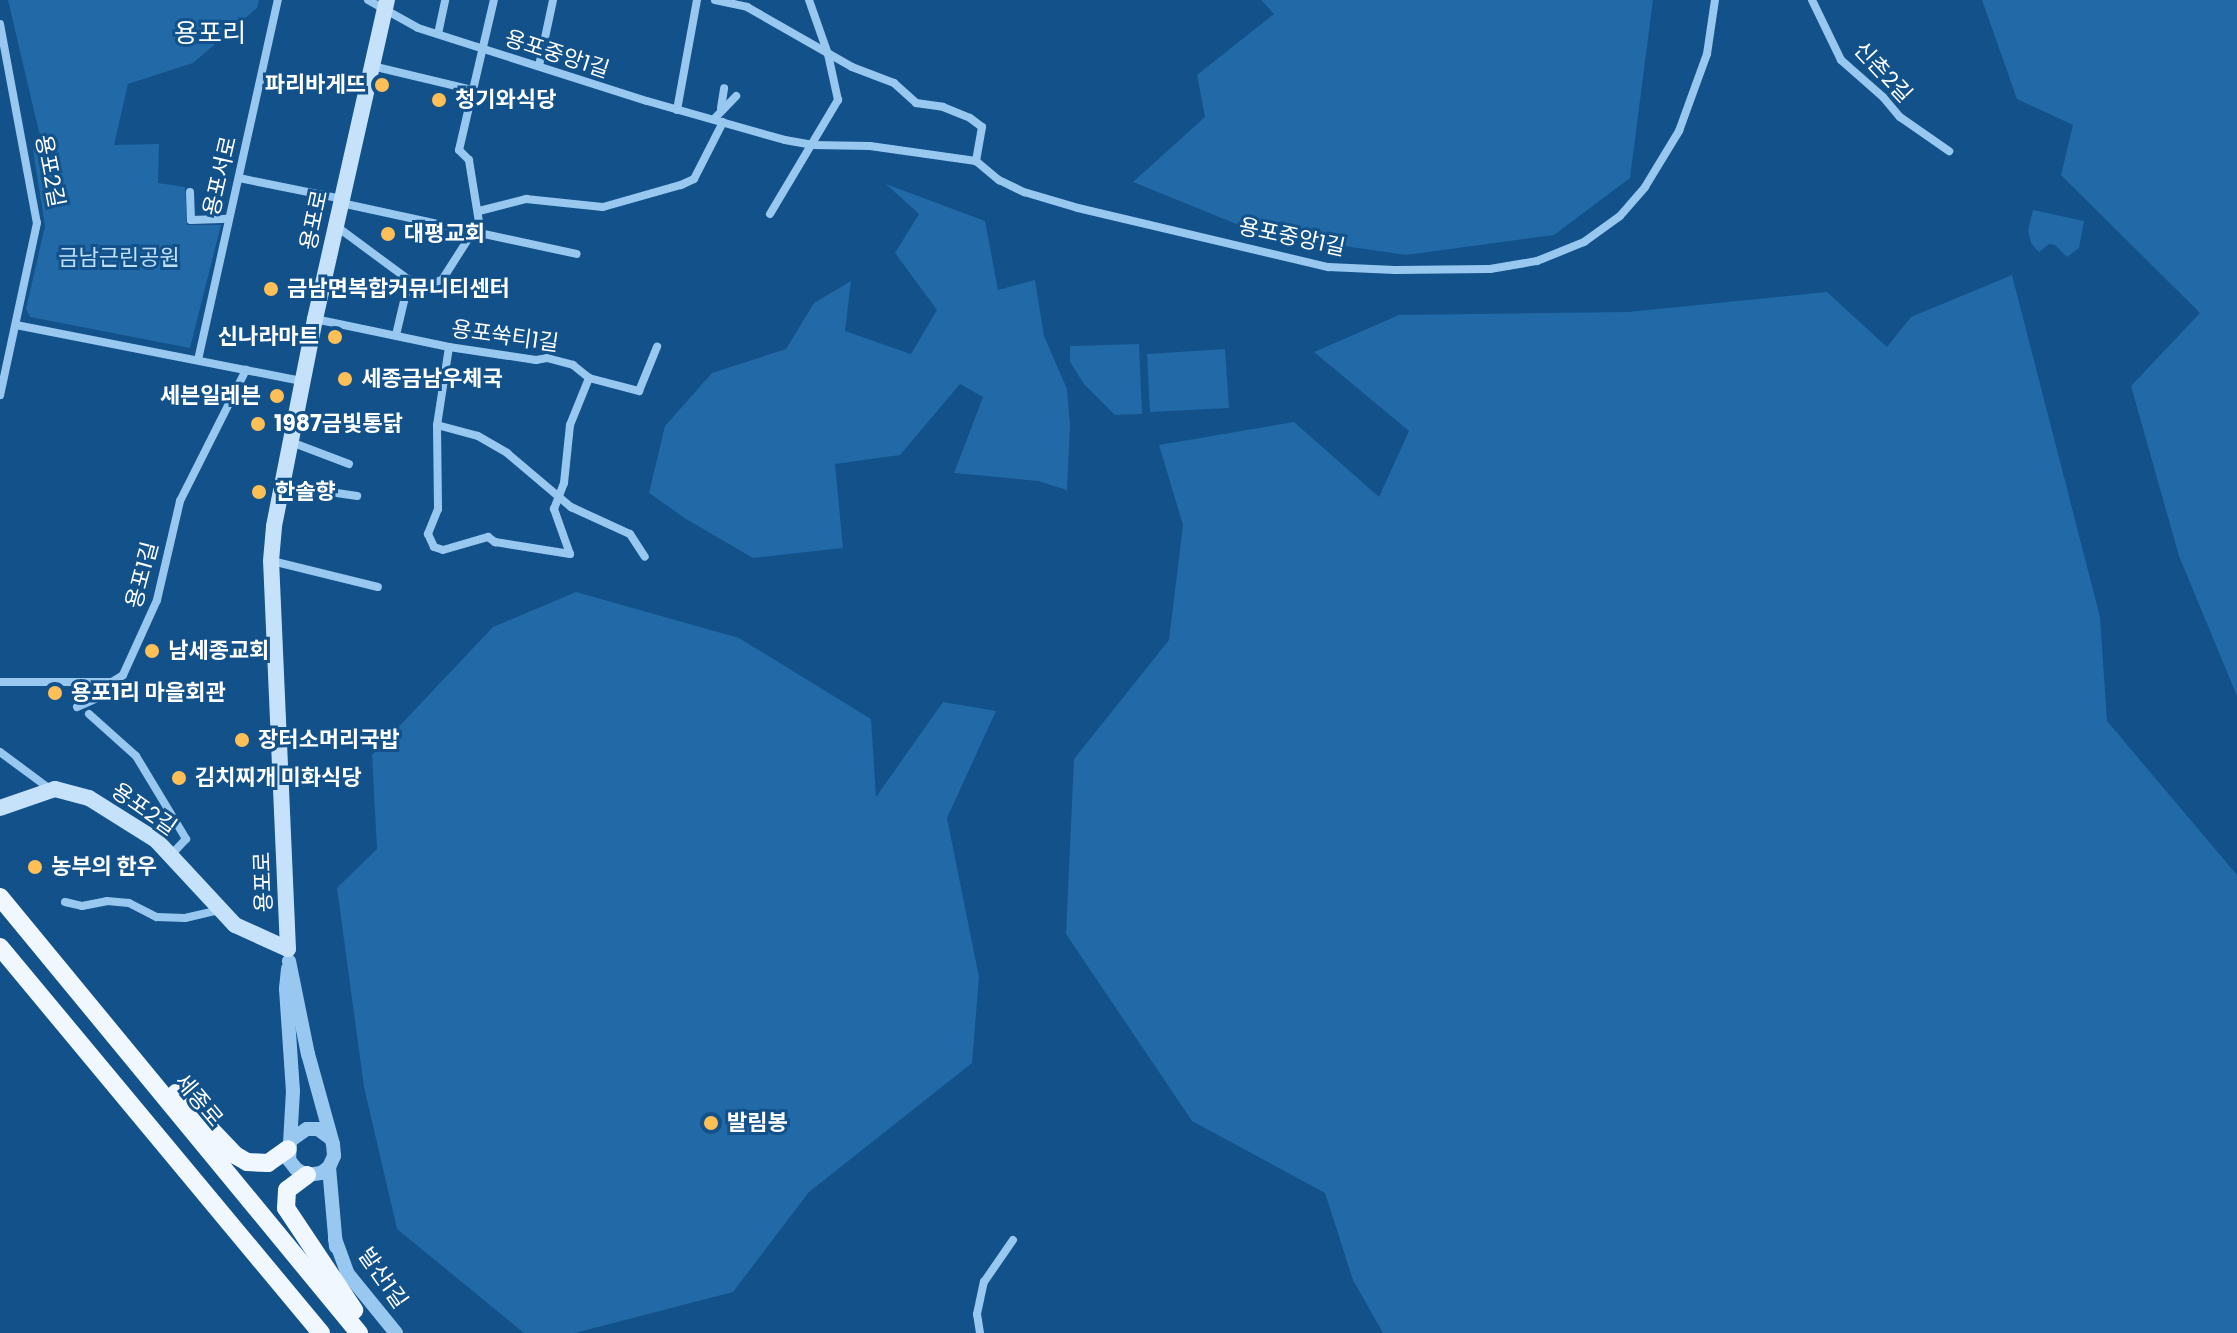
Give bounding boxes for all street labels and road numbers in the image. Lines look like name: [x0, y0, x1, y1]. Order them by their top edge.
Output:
street label: 용포중앙1길: [501, 25, 613, 83]
street label: 신촌2길: [1848, 36, 1918, 108]
street label: 용포2길: [30, 132, 70, 210]
street label: 용포서로: [198, 134, 242, 218]
street label: 용포로: [295, 188, 333, 252]
street label: 용포중앙1길: [1236, 213, 1348, 261]
street label: 용포쑥티1길: [450, 315, 560, 357]
street label: 용포1길: [120, 539, 164, 611]
street label: 용포2길: [106, 777, 182, 841]
street label: 용포로: [249, 851, 277, 913]
street label: 세종로: [169, 1068, 229, 1132]
street label: 발산1길: [353, 1243, 413, 1313]

